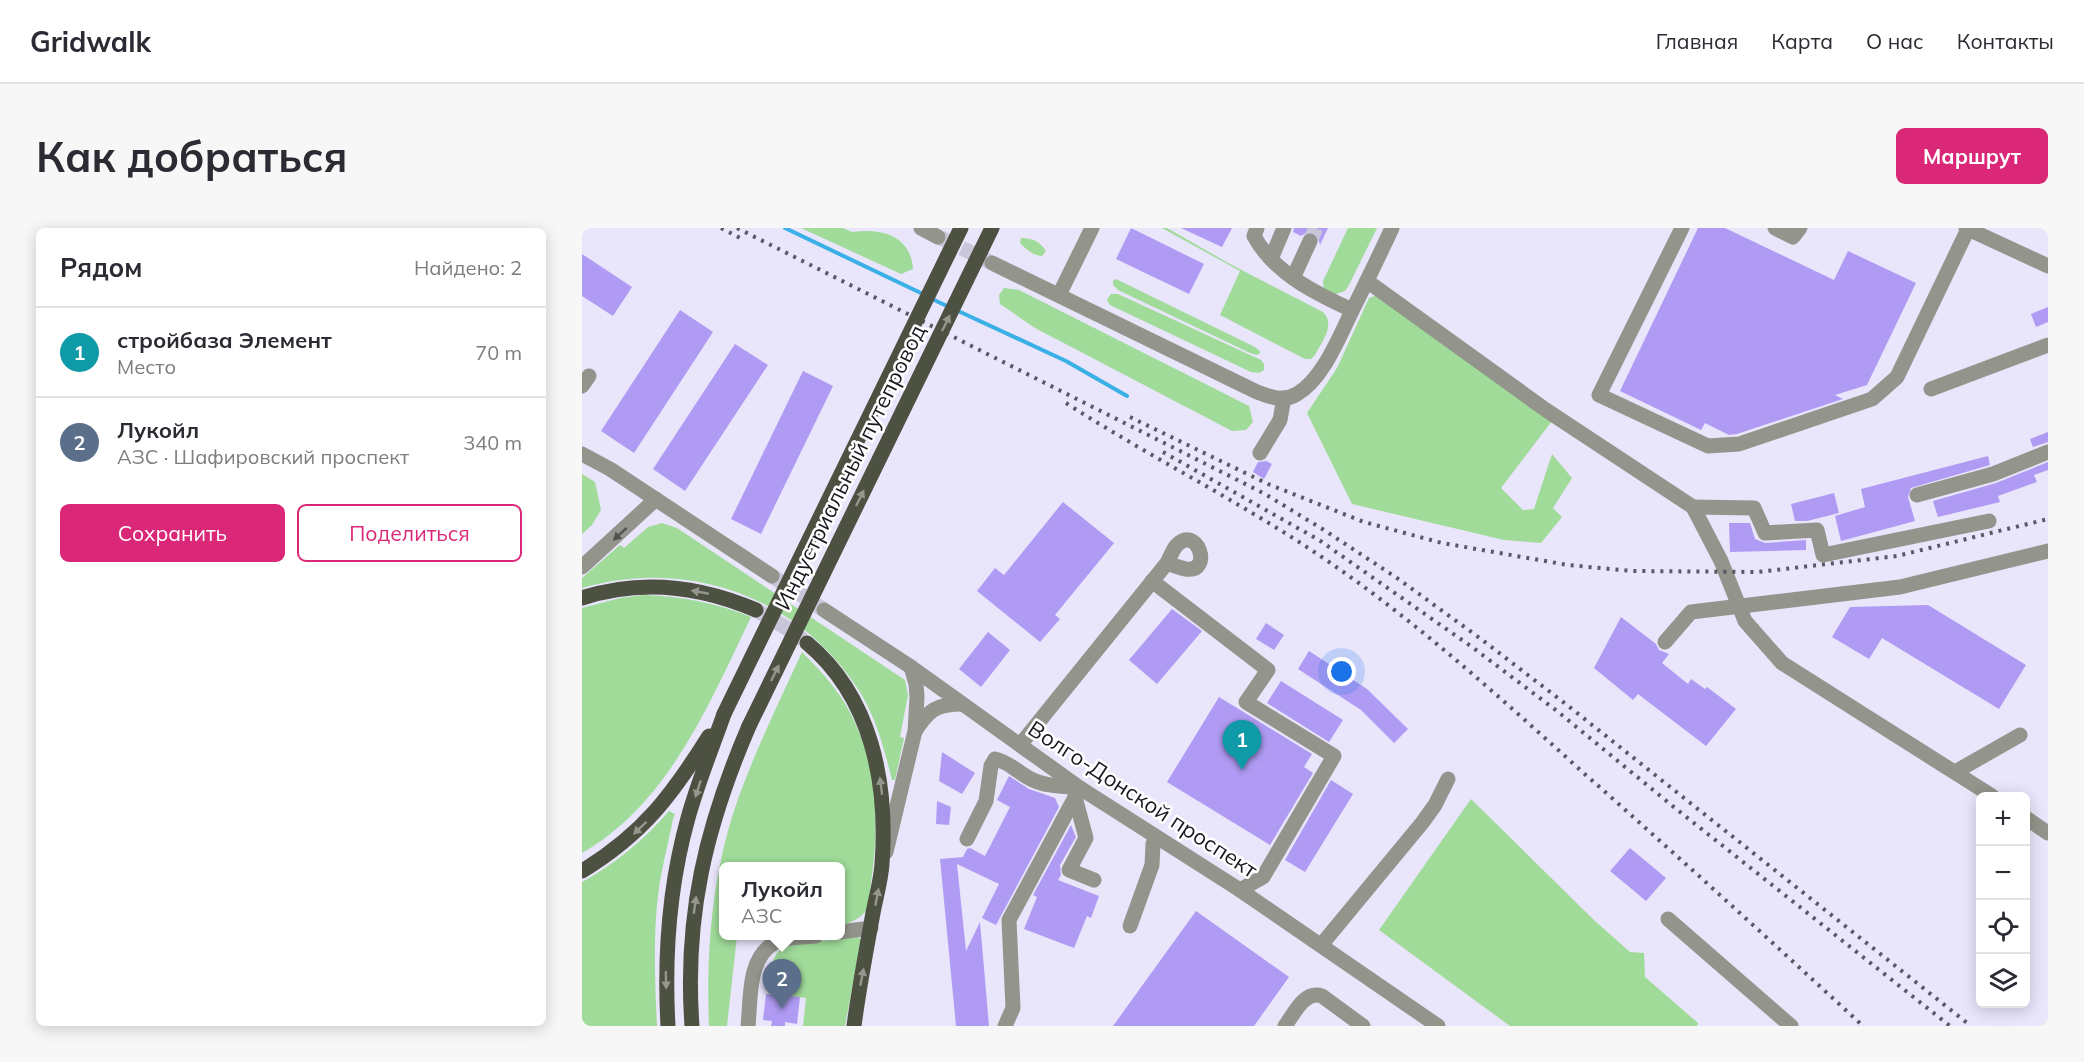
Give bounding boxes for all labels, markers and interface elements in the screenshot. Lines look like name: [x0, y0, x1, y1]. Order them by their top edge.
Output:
text: Gridwalk: [30, 24, 151, 59]
text: Главная: [1656, 28, 1738, 54]
text: Карта: [1771, 28, 1833, 54]
text: О нас: [1866, 28, 1924, 54]
text: Контакты: [1957, 28, 2054, 54]
button: Маршрут: [1896, 128, 2048, 184]
text: Как добраться: [36, 130, 348, 183]
text: Рядом: [60, 251, 143, 284]
text: Найдено: 2: [414, 255, 522, 280]
one-way arrow: [941, 314, 950, 331]
street label: Индустриальный путепровод: [769, 320, 931, 614]
text: стройбаза Элемент: [117, 326, 332, 354]
text: 1: [74, 340, 86, 365]
text: 70 m: [475, 340, 522, 365]
text: Место: [117, 354, 176, 379]
text: Лукойл: [117, 416, 199, 444]
text: 2: [74, 430, 86, 455]
text: 340 m: [463, 430, 522, 455]
text: АЗС · Шафировский проспект: [117, 444, 409, 469]
one-way arrow: [855, 489, 865, 507]
button: Сохранить: [60, 504, 285, 562]
button: Поделиться: [297, 504, 522, 562]
one-way arrow: [613, 527, 628, 540]
one-way arrow: [690, 587, 709, 596]
your location: [1327, 657, 1356, 686]
one-way arrow: [770, 665, 779, 682]
street label: Волго-Донской проспект: [1023, 714, 1263, 884]
pin: 1: [1222, 720, 1262, 770]
one-way arrow: [876, 777, 885, 796]
one-way arrow: [693, 780, 702, 798]
map controls: [1976, 792, 2030, 1008]
button: +: [1976, 792, 2030, 846]
one-way arrow: [632, 821, 647, 835]
button: −: [1976, 846, 2030, 900]
popup: [719, 862, 845, 940]
text: Лукойл: [741, 875, 823, 903]
one-way arrow: [872, 887, 881, 906]
one-way arrow: [691, 895, 700, 914]
button: locate: [1976, 900, 2030, 954]
text: АЗС: [741, 903, 782, 928]
button: layers: [1976, 954, 2030, 1008]
pin: 2: [762, 960, 802, 1009]
one-way arrow: [857, 967, 866, 986]
one-way arrow: [662, 971, 671, 990]

